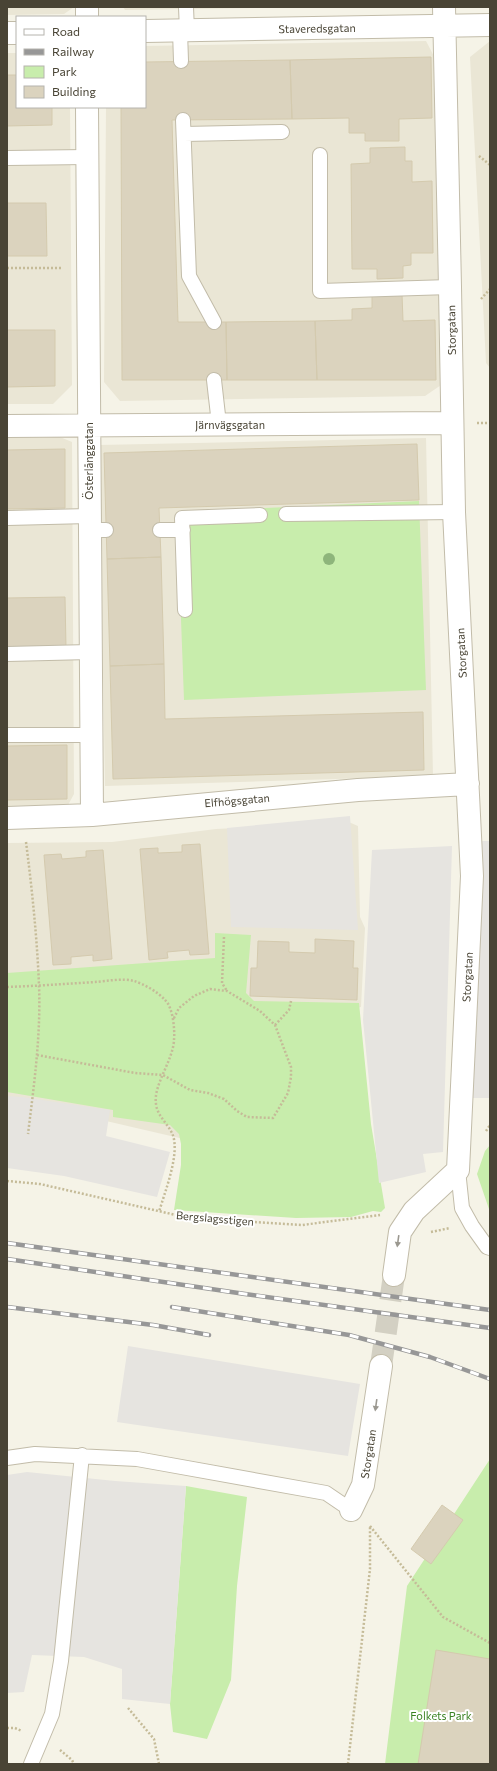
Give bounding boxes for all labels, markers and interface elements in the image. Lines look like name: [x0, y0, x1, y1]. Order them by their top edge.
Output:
legend: [16, 16, 146, 108]
street label: Staveredsgatan: [278, 21, 356, 35]
text: Road: [52, 24, 80, 38]
text: Railway: [52, 44, 94, 58]
text: Park: [52, 64, 78, 78]
text: Building: [52, 84, 96, 98]
street label: Storgatan: [444, 305, 458, 355]
street label: Järnvägsgatan: [195, 418, 265, 432]
street label: Österlånggatan: [81, 422, 95, 500]
street label: Storgatan: [453, 628, 469, 678]
street label: Elfhögsgatan: [204, 791, 270, 809]
street label: Storgatan: [459, 952, 475, 1002]
street label: Bergslagsstigen: [176, 1208, 254, 1228]
one-way arrow: [395, 1235, 401, 1247]
one-way arrow: [373, 1399, 379, 1411]
street label: Storgatan: [358, 1428, 378, 1480]
park label: Folkets Park: [410, 1709, 472, 1722]

